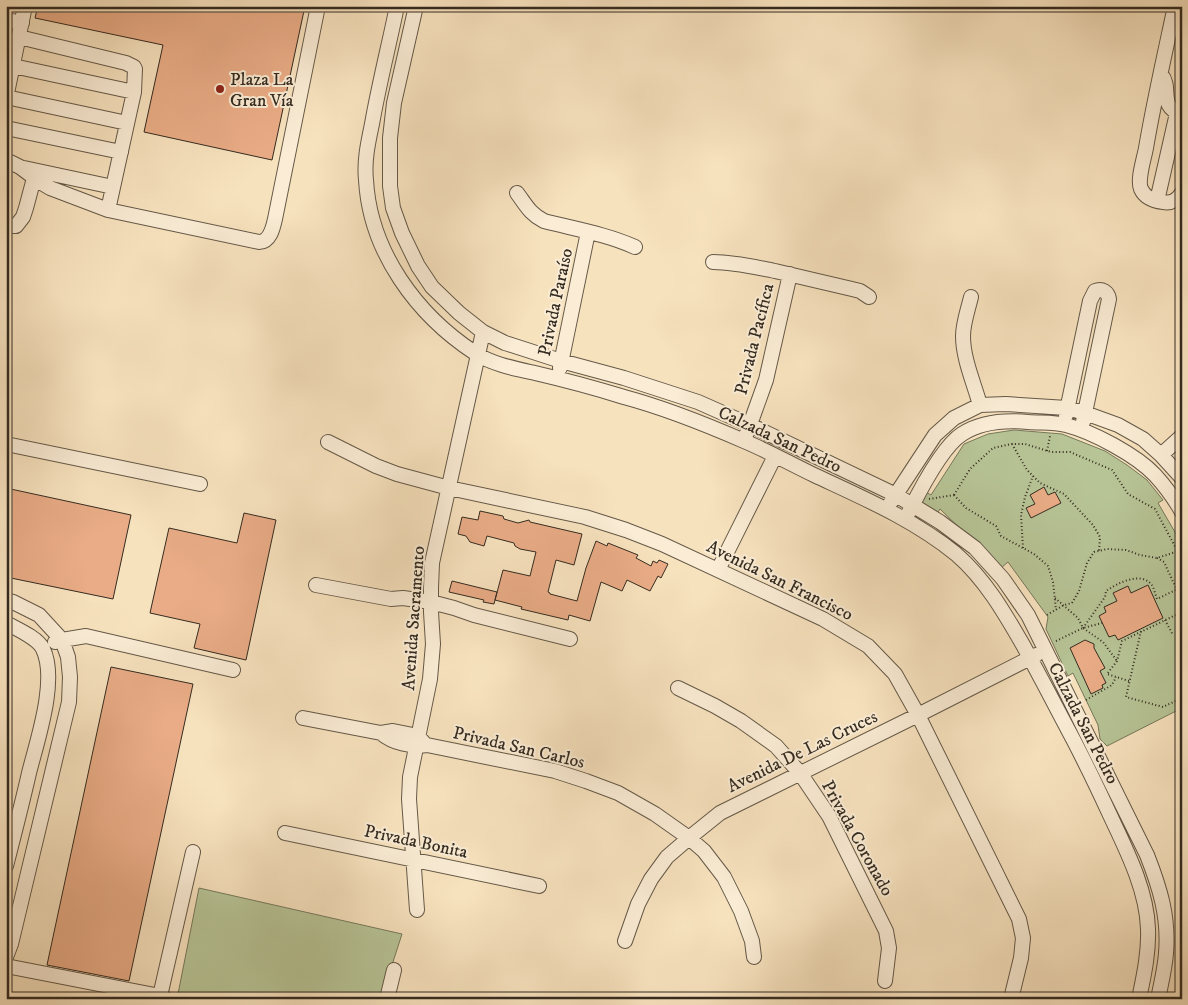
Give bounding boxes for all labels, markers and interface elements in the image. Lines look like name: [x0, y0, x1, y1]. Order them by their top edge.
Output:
place label: Plaza La Gran Vía: [230, 69, 294, 112]
marker: Plaza La Gran Vía: [214, 83, 226, 95]
street label: Privada Paraíso: [534, 246, 578, 358]
street label: Privada Pacífica: [731, 281, 780, 397]
street label: Calzada San Pedro: [714, 402, 845, 478]
street label: Avenida San Francisco: [703, 536, 857, 626]
street label: Avenida Sacramento: [398, 545, 430, 691]
street label: Calzada San Pedro: [1043, 659, 1123, 788]
street label: Avenida De Las Cruces: [724, 706, 881, 798]
street label: Privada San Carlos: [451, 722, 587, 774]
street label: Privada Coronado: [816, 777, 898, 900]
street label: Privada Bonita: [362, 820, 470, 864]

